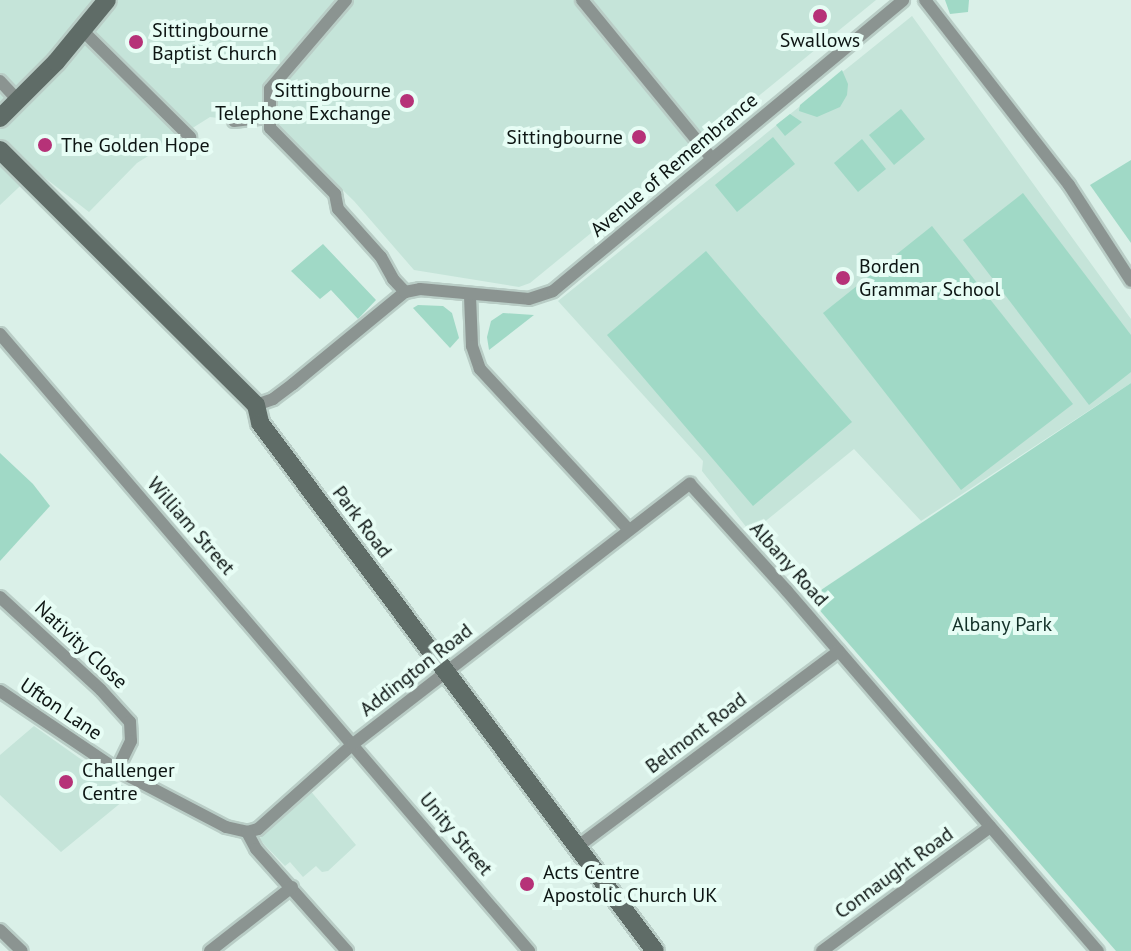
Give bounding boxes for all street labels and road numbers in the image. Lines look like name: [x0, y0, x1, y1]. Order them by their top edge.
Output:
street label: Avenue of Remembrance: [585, 88, 763, 242]
street label: William Street: [142, 472, 240, 580]
street label: Park Road: [327, 481, 397, 563]
street label: Albany Road: [745, 517, 833, 611]
street label: Nativity Close: [29, 596, 133, 694]
street label: Addington Road: [355, 619, 477, 721]
street label: Ufton Lane: [15, 673, 107, 745]
street label: Belmont Road: [641, 687, 751, 779]
street label: Unity Street: [414, 787, 498, 881]
street label: Connaught Road: [830, 822, 958, 924]

